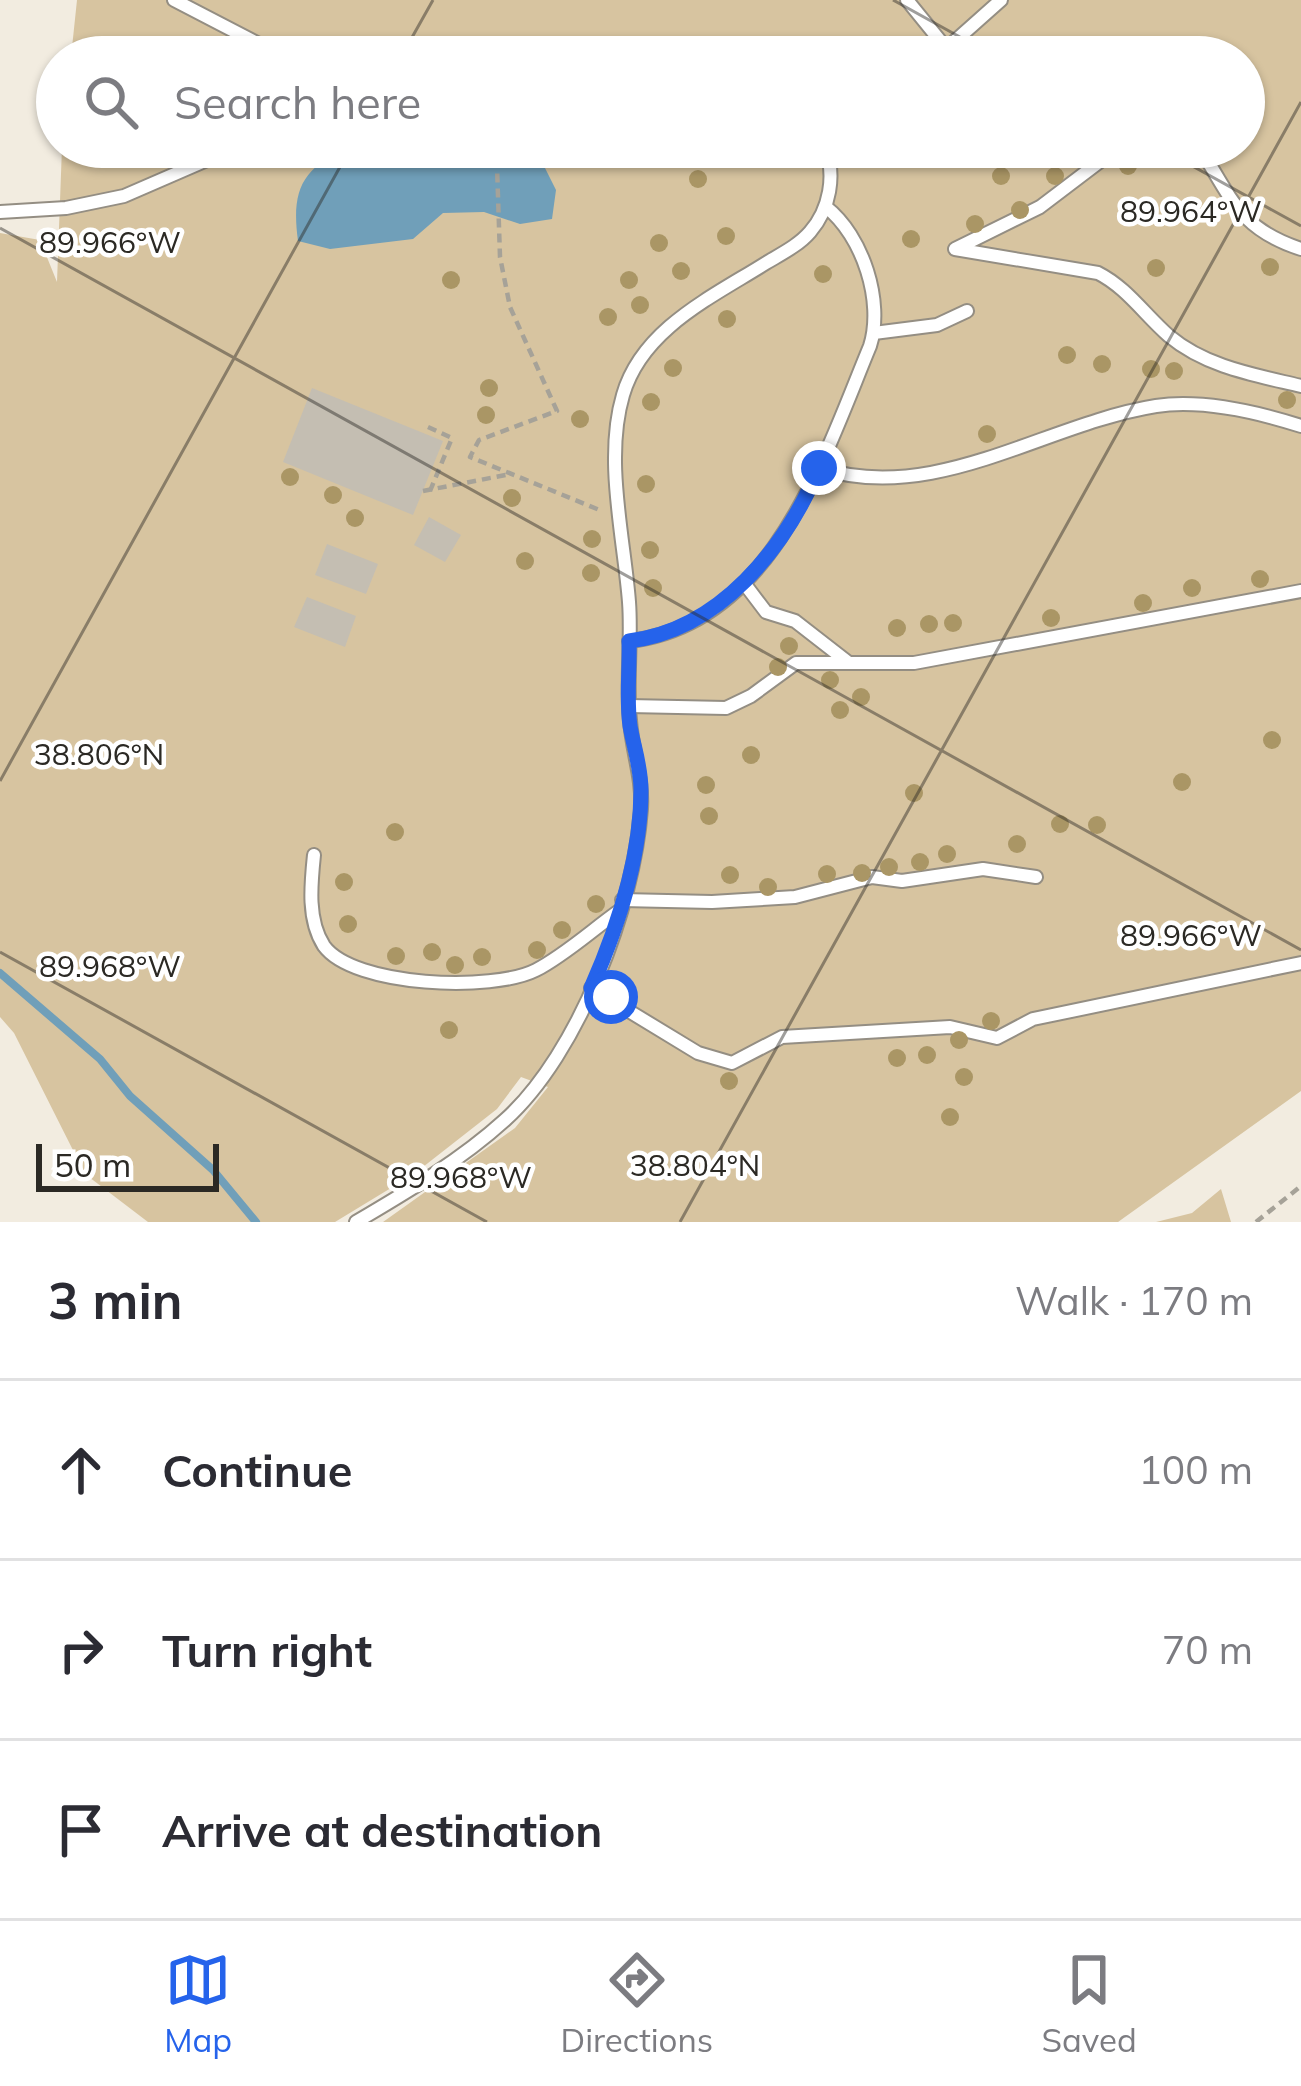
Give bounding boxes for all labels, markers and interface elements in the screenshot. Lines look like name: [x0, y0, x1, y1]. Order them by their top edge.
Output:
search box: [36, 36, 1265, 168]
icon: search: [78, 69, 144, 135]
text: Search here: [174, 74, 421, 130]
text: 89.964°W: [1120, 192, 1262, 230]
text: 89.966°W: [39, 223, 181, 261]
route end: [792, 441, 846, 495]
text: 38.806°N: [34, 735, 164, 773]
text: 89.966°W: [1120, 916, 1262, 954]
text: 89.968°W: [39, 947, 181, 985]
route start: [584, 970, 638, 1024]
scale bar: [36, 1138, 219, 1191]
text: 50 m: [54, 1144, 131, 1185]
text: 38.804°N: [630, 1146, 760, 1184]
text: 89.968°W: [390, 1158, 532, 1196]
text: 3 min: [48, 1268, 183, 1332]
text: Walk · 170 m: [1015, 1276, 1253, 1325]
icon: ahead: [48, 1437, 114, 1503]
text: Continue: [162, 1442, 352, 1498]
text: 100 m: [1138, 1445, 1253, 1494]
icon: right: [48, 1617, 114, 1683]
text: Turn right: [162, 1622, 372, 1678]
text: 70 m: [1162, 1625, 1253, 1674]
icon: arrive: [48, 1797, 114, 1863]
text: Arrive at destination: [162, 1802, 602, 1858]
tab: Map: [164, 1947, 232, 2060]
tab: Directions: [561, 1947, 713, 2060]
tab: Saved: [1042, 1947, 1137, 2060]

